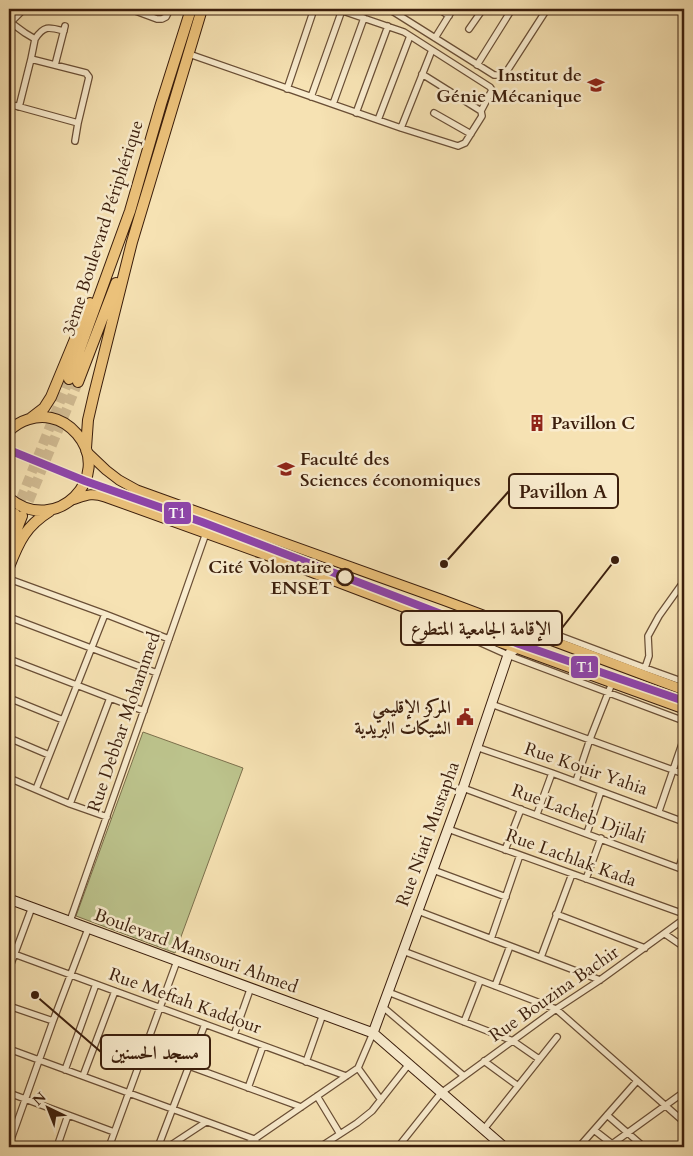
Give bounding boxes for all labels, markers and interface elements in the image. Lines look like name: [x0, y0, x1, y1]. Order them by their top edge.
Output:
place label: Institut de Génie Mécanique: [436, 63, 582, 109]
school or university icon: Institut de Génie Mécanique: [586, 75, 606, 95]
street label: 3ème Boulevard Périphérique: [56, 117, 150, 339]
place label: Pavillon C: [551, 411, 635, 436]
building icon: Pavillon C: [527, 413, 547, 433]
place label: Faculté des Sciences économiques: [300, 447, 481, 493]
school or university icon: Faculté des Sciences économiques: [276, 459, 296, 479]
callout: Pavillon A: [509, 474, 618, 508]
text: Pavillon A: [519, 479, 608, 505]
line badge: T1: [163, 501, 192, 525]
text: T1: [168, 504, 186, 523]
place label: Cité Volontaire ENSET: [208, 555, 332, 601]
marker: Cité Volontaire ENSET: [336, 568, 354, 586]
callout: الإقامة الجامعية المتطوع: [401, 611, 562, 645]
text: الإقامة الجامعية المتطوع: [411, 616, 551, 644]
street label: Rue Debbar Mohammed: [81, 628, 167, 816]
line badge: T1: [570, 655, 599, 679]
text: T1: [576, 658, 594, 677]
place label: المركز الإقليمي الشيكات البريدية: [355, 695, 451, 741]
public building icon: المركز الإقليمي الشيكات البريدية: [455, 707, 475, 727]
street label: Rue Kouir Yahia: [521, 736, 651, 802]
street label: Rue Niati Mustapha: [390, 758, 466, 910]
street label: Rue Lacheb Djilali: [508, 778, 650, 850]
street label: Rue Lachlak Kada: [502, 823, 640, 893]
street label: Boulevard Mansouri Ahmed: [91, 902, 302, 1000]
street label: Rue Bouzina Bachir: [484, 940, 624, 1048]
street label: Rue Meftah Kaddour: [105, 962, 265, 1040]
callout: مسجد الحسنين: [101, 1035, 210, 1069]
text: مسجد الحسنين: [111, 1040, 199, 1066]
north arrow: [22, 1084, 72, 1134]
text: N: [29, 1088, 50, 1110]

